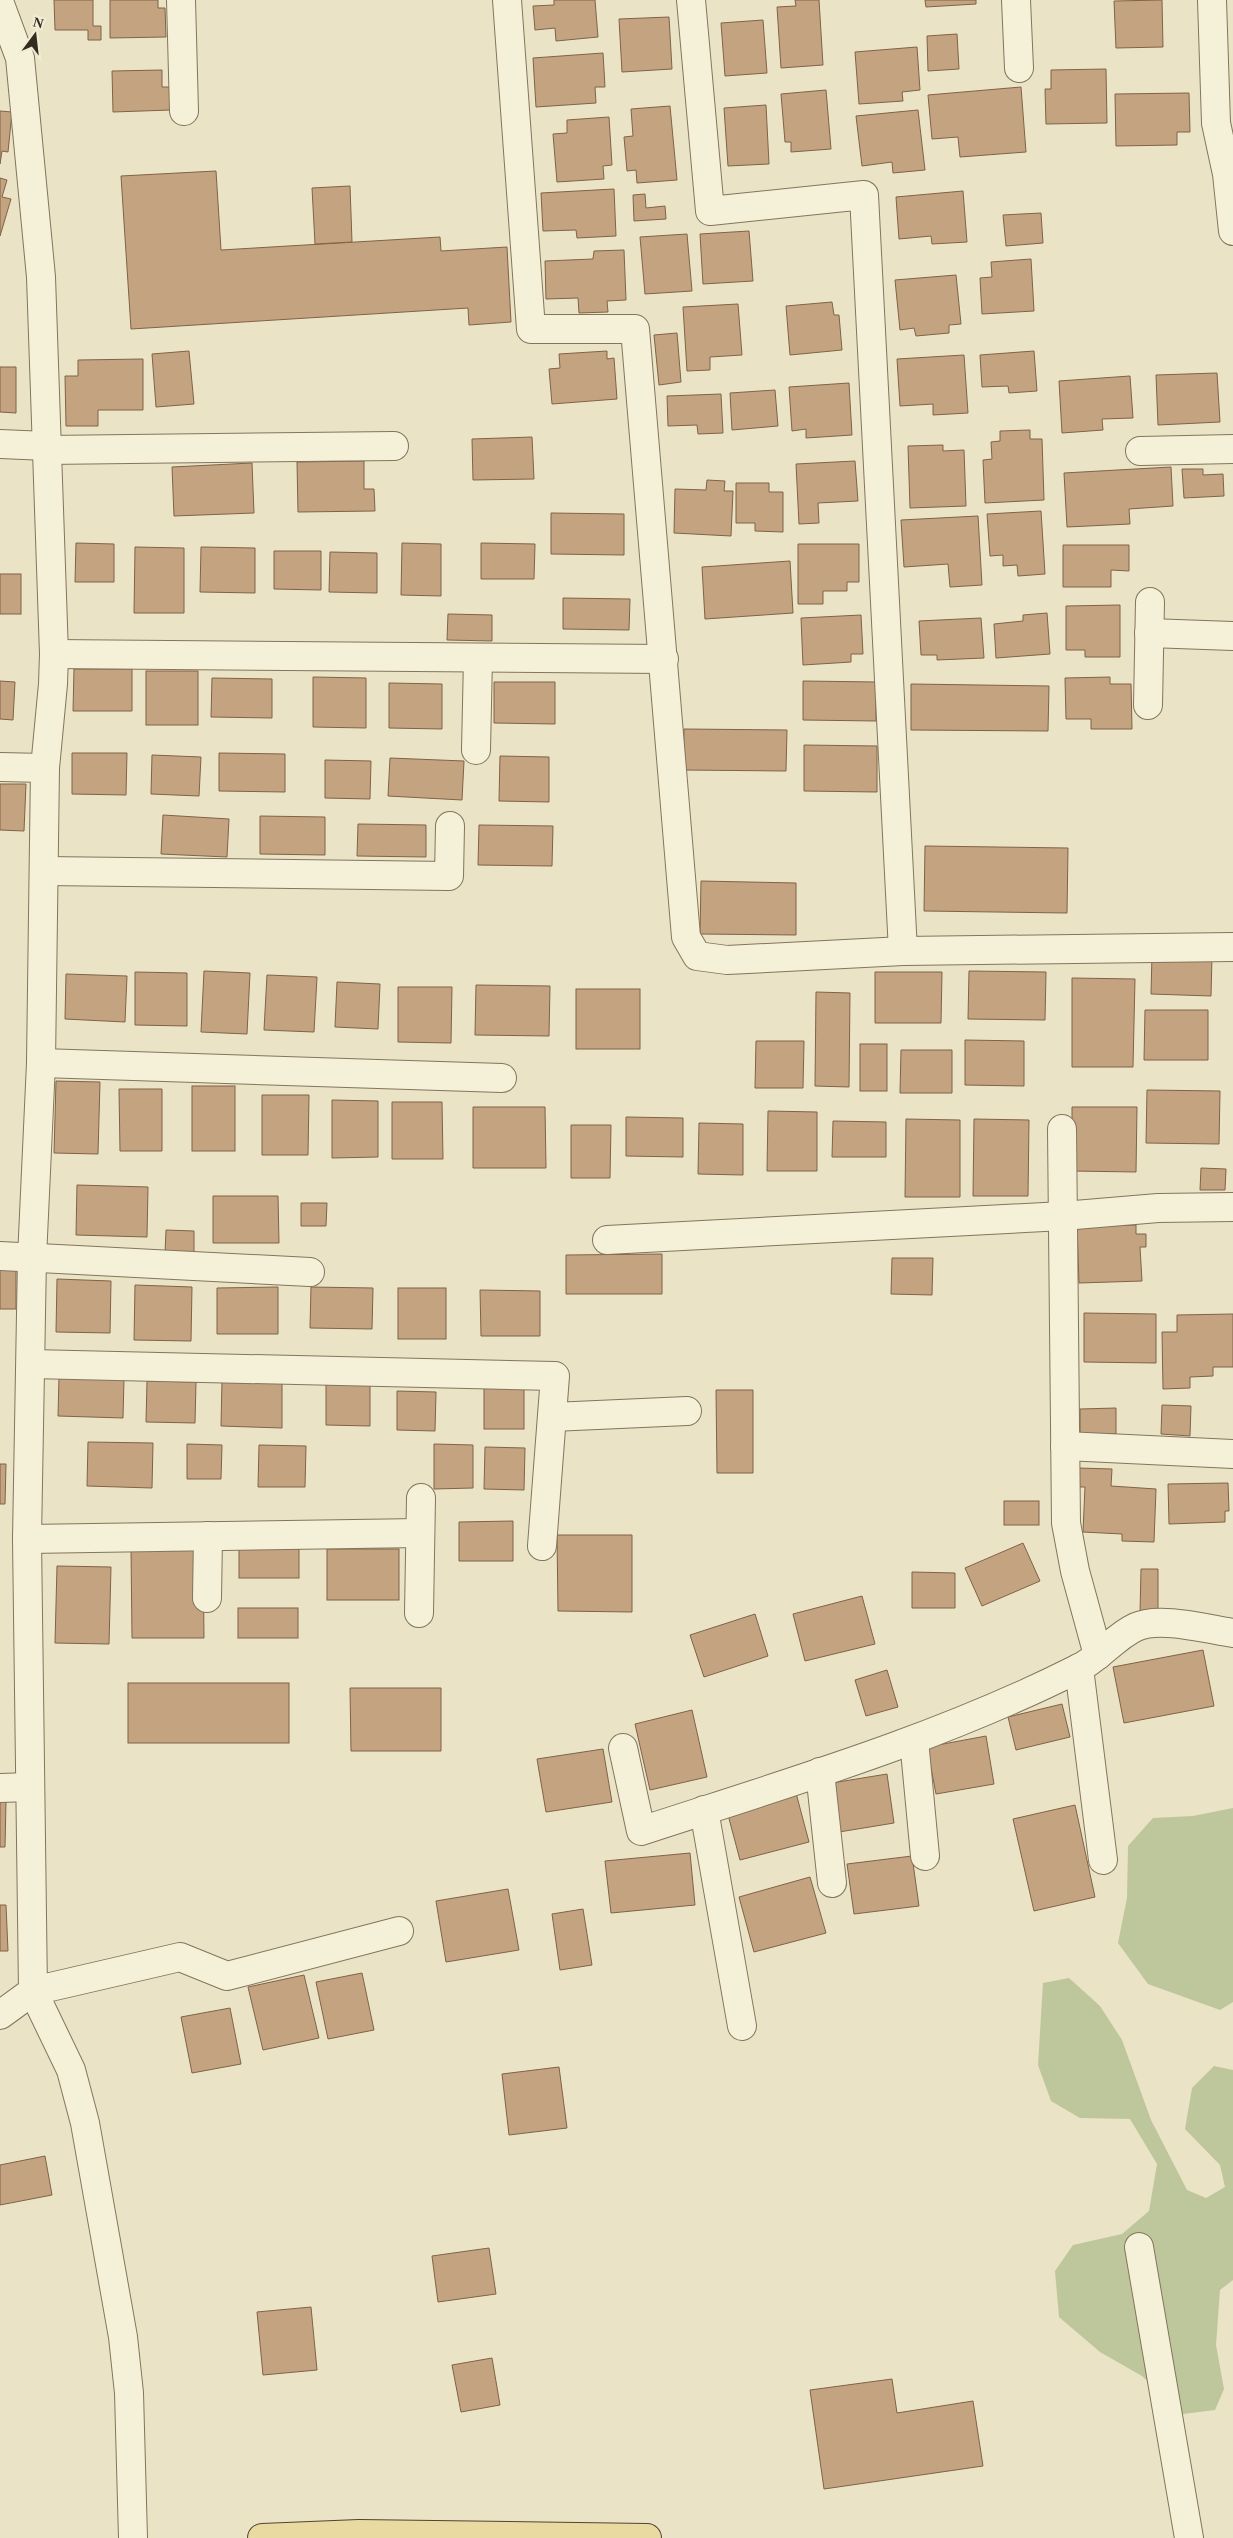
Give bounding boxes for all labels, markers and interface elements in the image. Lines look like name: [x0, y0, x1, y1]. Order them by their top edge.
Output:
north arrow: [10, 10, 60, 60]
text: N: [31, 14, 45, 31]

